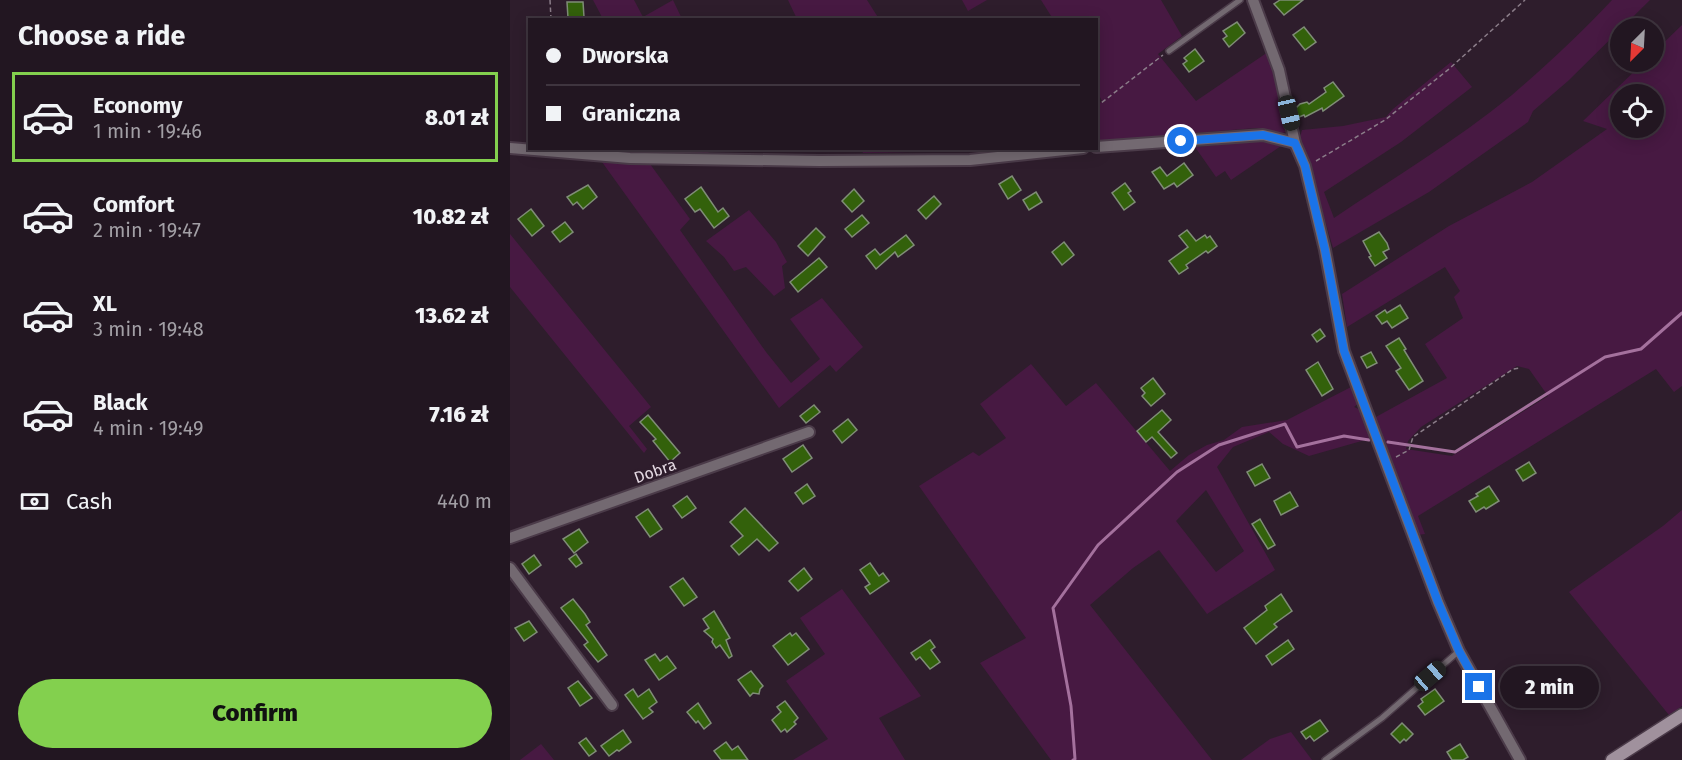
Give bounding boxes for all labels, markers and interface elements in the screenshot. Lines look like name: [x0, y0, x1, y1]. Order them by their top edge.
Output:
north arrow: [1610, 18, 1664, 72]
map controls: [1610, 18, 1664, 138]
text: Choose a ride: [18, 20, 185, 52]
text: Dworska: [582, 42, 669, 69]
button: locate: [1610, 84, 1664, 138]
icon: car: [21, 90, 75, 144]
text: Economy: [93, 92, 182, 119]
car: [1276, 93, 1302, 133]
text: Graniczna: [582, 100, 681, 127]
text: 8.01 zł: [425, 104, 489, 131]
text: 1 min · 19:46: [93, 119, 202, 143]
route start: [1167, 127, 1194, 154]
icon: car: [21, 189, 75, 243]
text: Comfort: [93, 191, 174, 218]
text: 10.82 zł: [413, 203, 489, 230]
text: 2 min · 19:47: [93, 218, 201, 242]
icon: car: [21, 288, 75, 342]
text: XL: [93, 290, 117, 317]
text: 13.62 zł: [415, 302, 489, 329]
text: 3 min · 19:48: [93, 317, 204, 341]
icon: car: [21, 387, 75, 441]
text: Black: [93, 389, 148, 416]
text: 7.16 zł: [429, 401, 489, 428]
text: 4 min · 19:49: [93, 416, 203, 440]
street label: Dobra: [631, 455, 679, 487]
icon: cash: [18, 485, 51, 518]
text: Cash: [66, 488, 113, 515]
text: 440 m: [437, 489, 492, 513]
car: [1411, 657, 1449, 695]
callout: 2 min: [1500, 666, 1599, 708]
route end: [1465, 673, 1492, 700]
text: 2 min: [1525, 675, 1574, 699]
button: Confirm: [18, 679, 492, 748]

